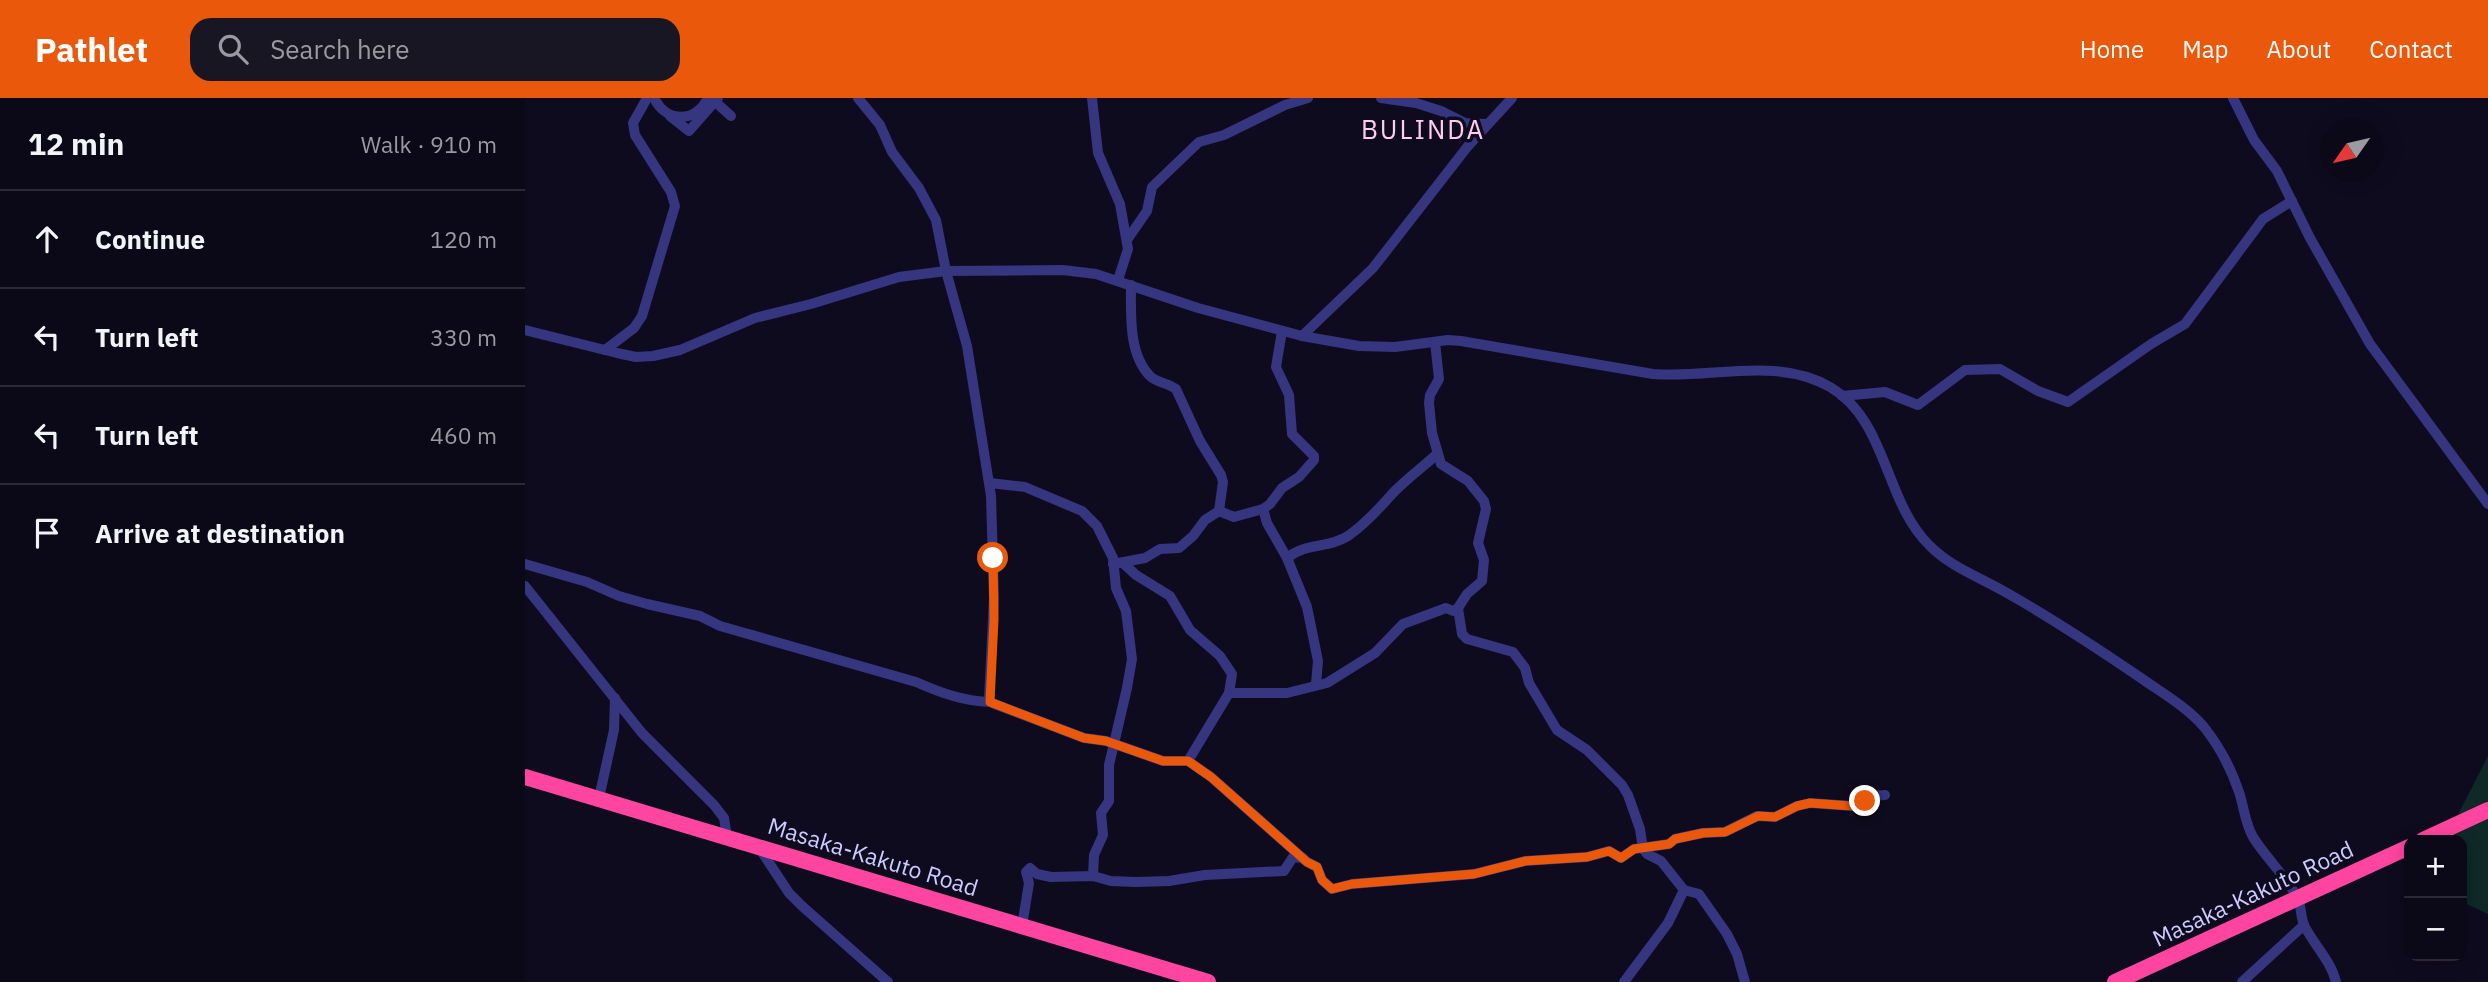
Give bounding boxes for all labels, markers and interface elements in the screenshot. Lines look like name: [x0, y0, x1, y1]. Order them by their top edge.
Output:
search box: [190, 18, 680, 81]
text: Pathlet: [35, 28, 148, 71]
icon: search: [214, 30, 252, 68]
text: Search here: [270, 32, 410, 66]
text: Home: [2080, 33, 2144, 65]
text: Map: [2182, 33, 2228, 65]
text: About: [2266, 33, 2331, 65]
text: Contact: [2369, 33, 2453, 65]
district label: BULINDA: [1361, 112, 1485, 146]
north arrow: [2320, 119, 2383, 182]
text: 12 min: [28, 124, 124, 163]
text: Walk · 910 m: [361, 129, 497, 159]
icon: ahead: [28, 220, 66, 258]
text: Continue: [95, 222, 205, 256]
text: 120 m: [430, 224, 497, 254]
icon: left: [28, 318, 66, 356]
text: Turn left: [95, 320, 198, 354]
text: 330 m: [430, 322, 497, 352]
icon: left: [28, 416, 66, 454]
text: Turn left: [95, 418, 198, 452]
text: 460 m: [430, 420, 497, 450]
icon: arrive: [28, 514, 66, 552]
text: Arrive at destination: [95, 516, 345, 550]
route start: [977, 542, 1008, 573]
route end: [1849, 785, 1880, 816]
street label: Masaka-Kakuto Road: [764, 810, 982, 902]
street label: Masaka-Kakuto Road: [2147, 833, 2358, 953]
map controls: [2404, 835, 2467, 961]
button: +: [2404, 835, 2467, 898]
button: −: [2404, 898, 2467, 961]

